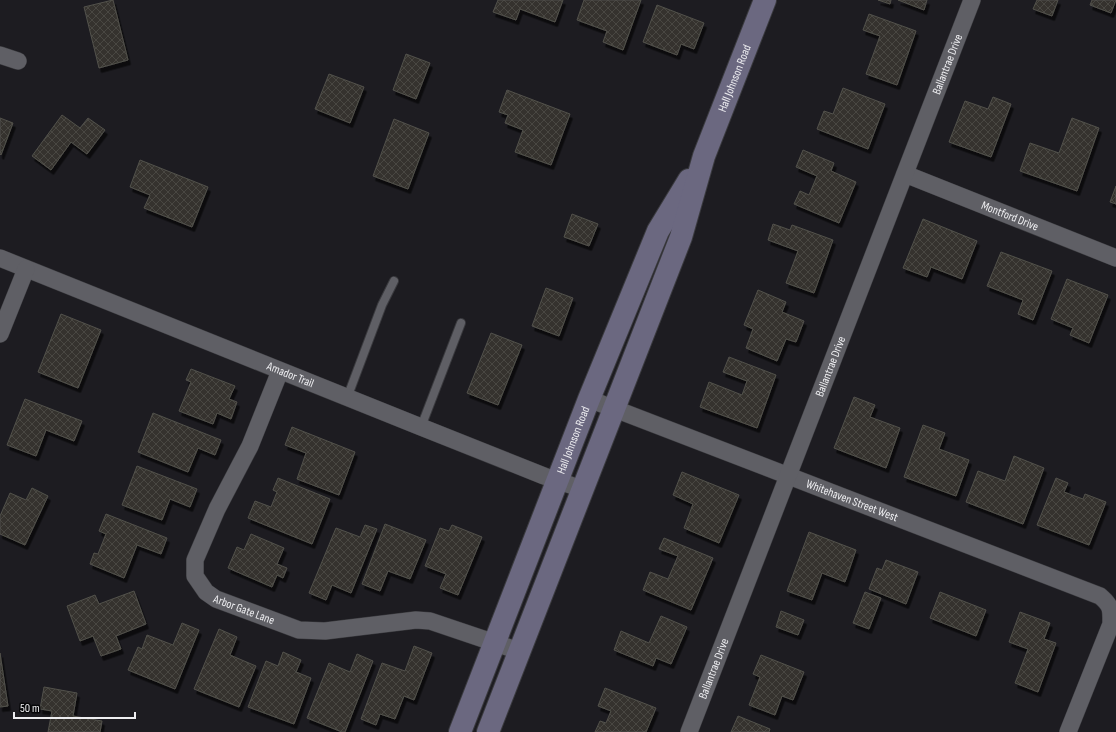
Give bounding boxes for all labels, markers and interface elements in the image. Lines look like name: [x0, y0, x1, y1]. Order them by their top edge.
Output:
street label: Ballantrae Drive: [929, 32, 966, 97]
street label: Hall Johnson Road: [714, 42, 754, 114]
street label: Montford Drive: [979, 198, 1041, 234]
street label: Ballantrae Drive: [812, 334, 849, 399]
street label: Amador Trail: [264, 358, 316, 391]
street label: Hall Johnson Road: [553, 404, 593, 476]
street label: Whitehaven Street West: [804, 476, 901, 525]
street label: Arbor Gate Lane: [210, 591, 277, 628]
street label: Ballantrae Drive: [695, 636, 732, 701]
scale bar: [14, 694, 135, 720]
text: 50 m: [20, 701, 40, 716]

